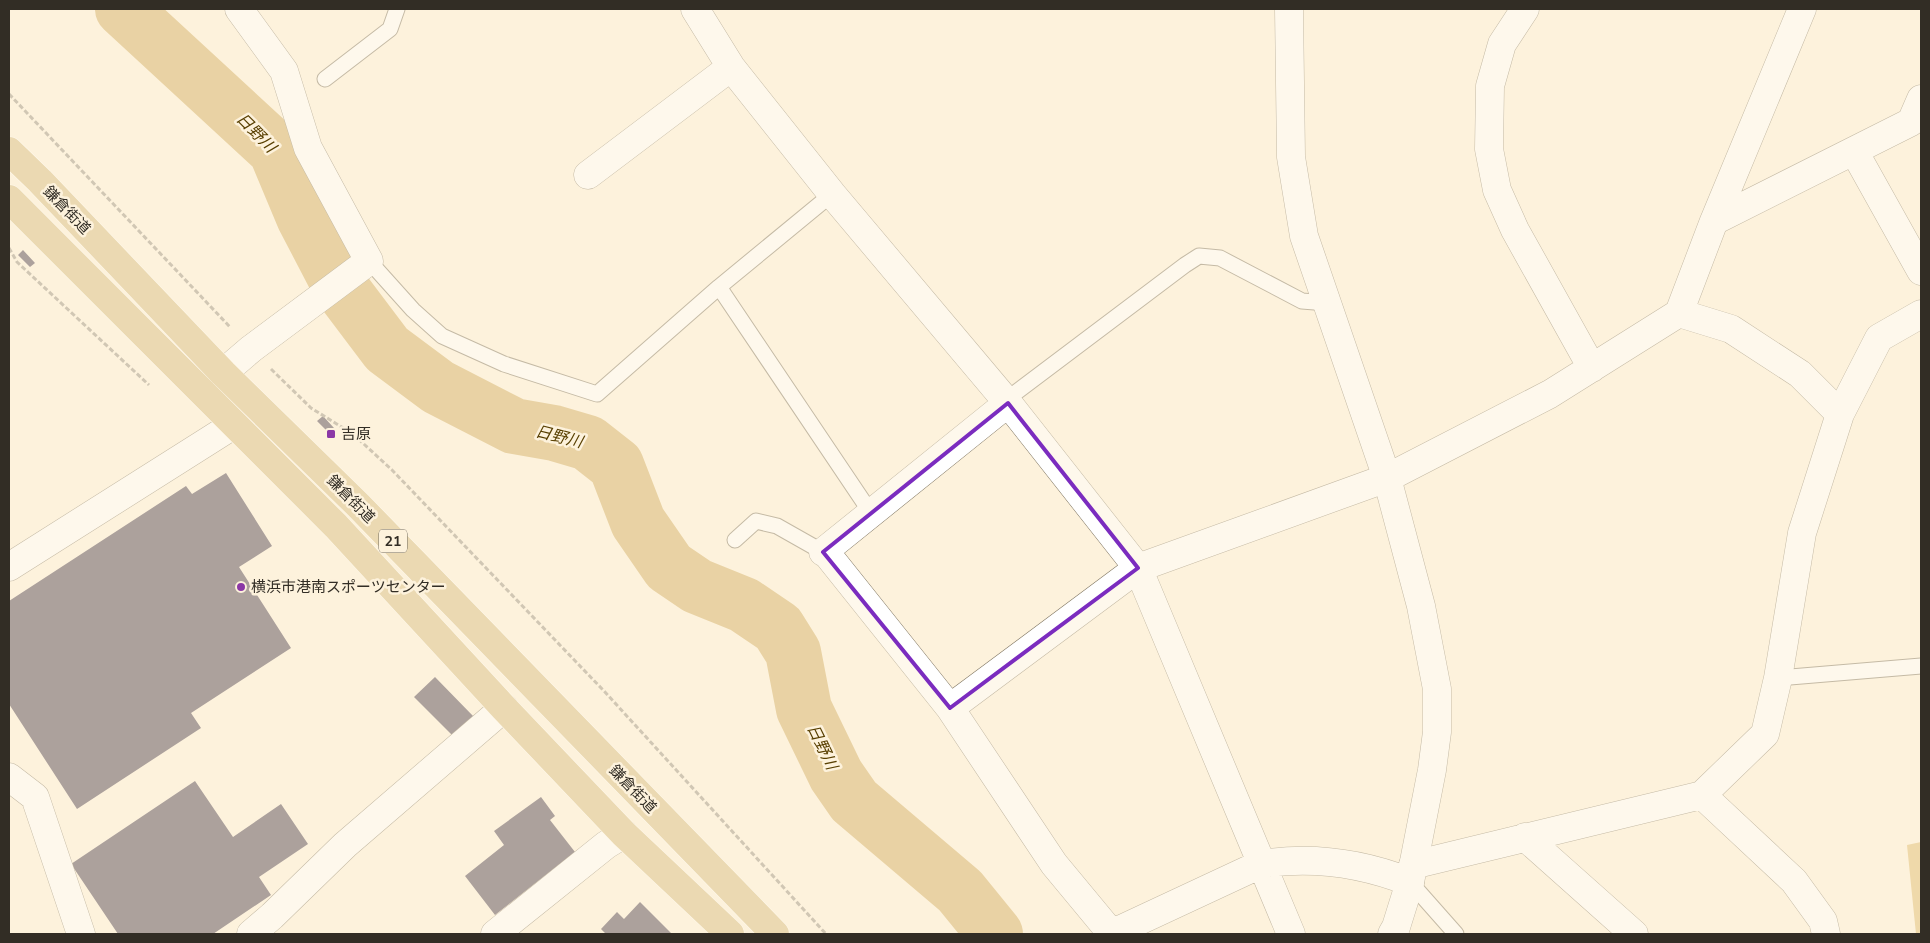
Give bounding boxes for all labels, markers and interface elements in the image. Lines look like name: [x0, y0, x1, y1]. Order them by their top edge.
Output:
water label: 日野川: [231, 108, 282, 159]
street label: 鎌倉街道: [39, 181, 95, 239]
water label: 日野川: [533, 421, 587, 454]
place label: 吉原: [341, 424, 371, 444]
marker: 吉原: [325, 428, 337, 440]
street label: 鎌倉街道: [323, 471, 379, 527]
road number: 21: [379, 530, 407, 552]
place label: 横浜市港南スポーツセンター: [251, 577, 446, 597]
marker: 横浜市港南スポーツセンター: [235, 581, 247, 593]
water label: 日野川: [802, 721, 843, 775]
street label: 鎌倉街道: [605, 760, 661, 818]

